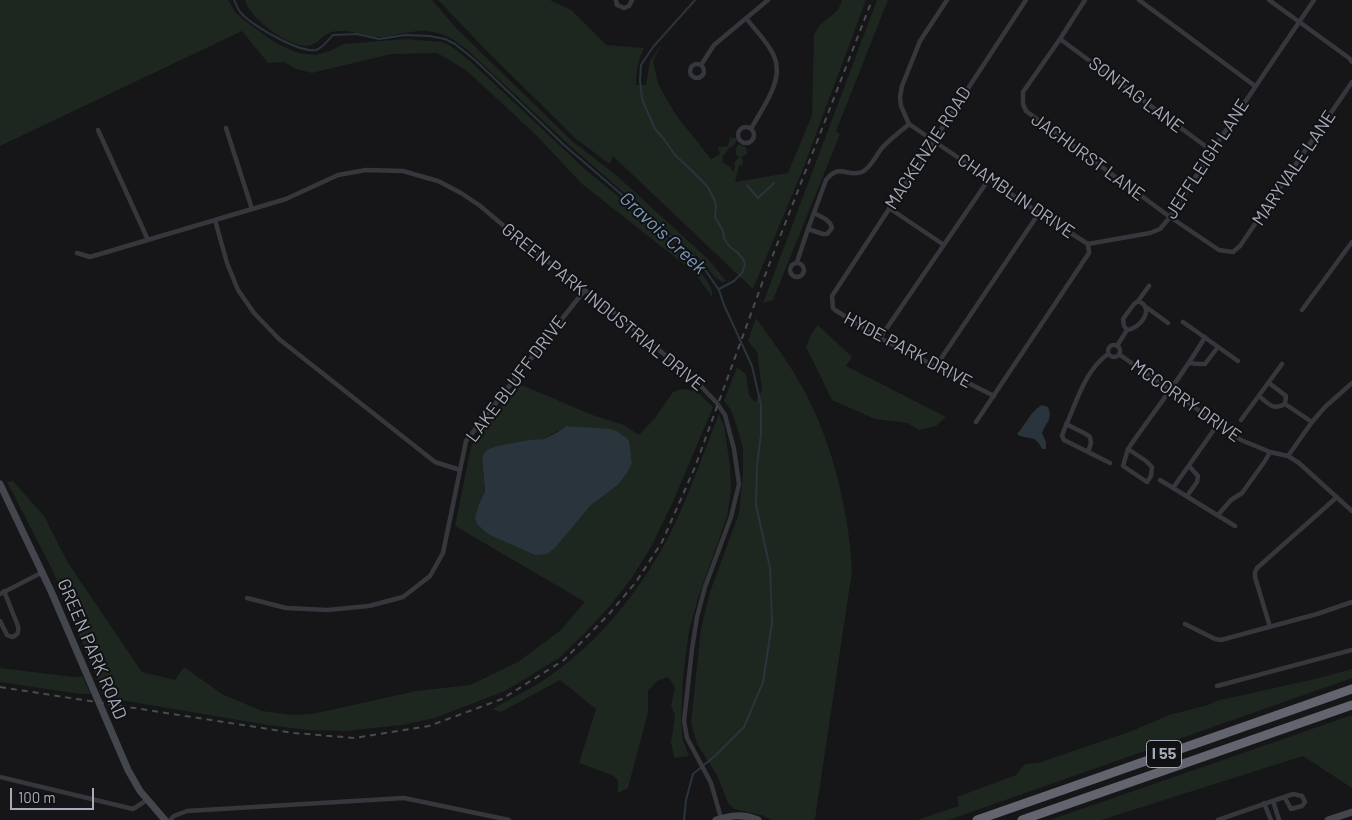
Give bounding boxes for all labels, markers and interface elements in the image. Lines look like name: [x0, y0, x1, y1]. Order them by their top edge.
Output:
street label: SONTAG LANE: [1084, 52, 1188, 138]
street label: MACKENZIE ROAD: [880, 83, 976, 213]
street label: JEFFLEIGH LANE: [1160, 95, 1254, 223]
street label: MARYVALE LANE: [1248, 106, 1340, 230]
street label: JACHURST LANE: [1027, 109, 1149, 205]
street label: CHAMBLIN DRIVE: [953, 149, 1079, 243]
water label: Gravois Creek: [615, 187, 711, 279]
street label: GREEN PARK INDUSTRIAL DRIVE: [497, 218, 709, 396]
street label: HYDE PARK DRIVE: [840, 307, 976, 393]
street label: LAKE BLUFF DRIVE: [461, 312, 571, 446]
street label: MCCORRY DRIVE: [1127, 355, 1245, 447]
street label: GREEN PARK ROAD: [53, 575, 131, 723]
road number: I 55: [1146, 741, 1182, 768]
scale bar: [12, 778, 96, 810]
text: 100 m: [18, 788, 56, 806]

